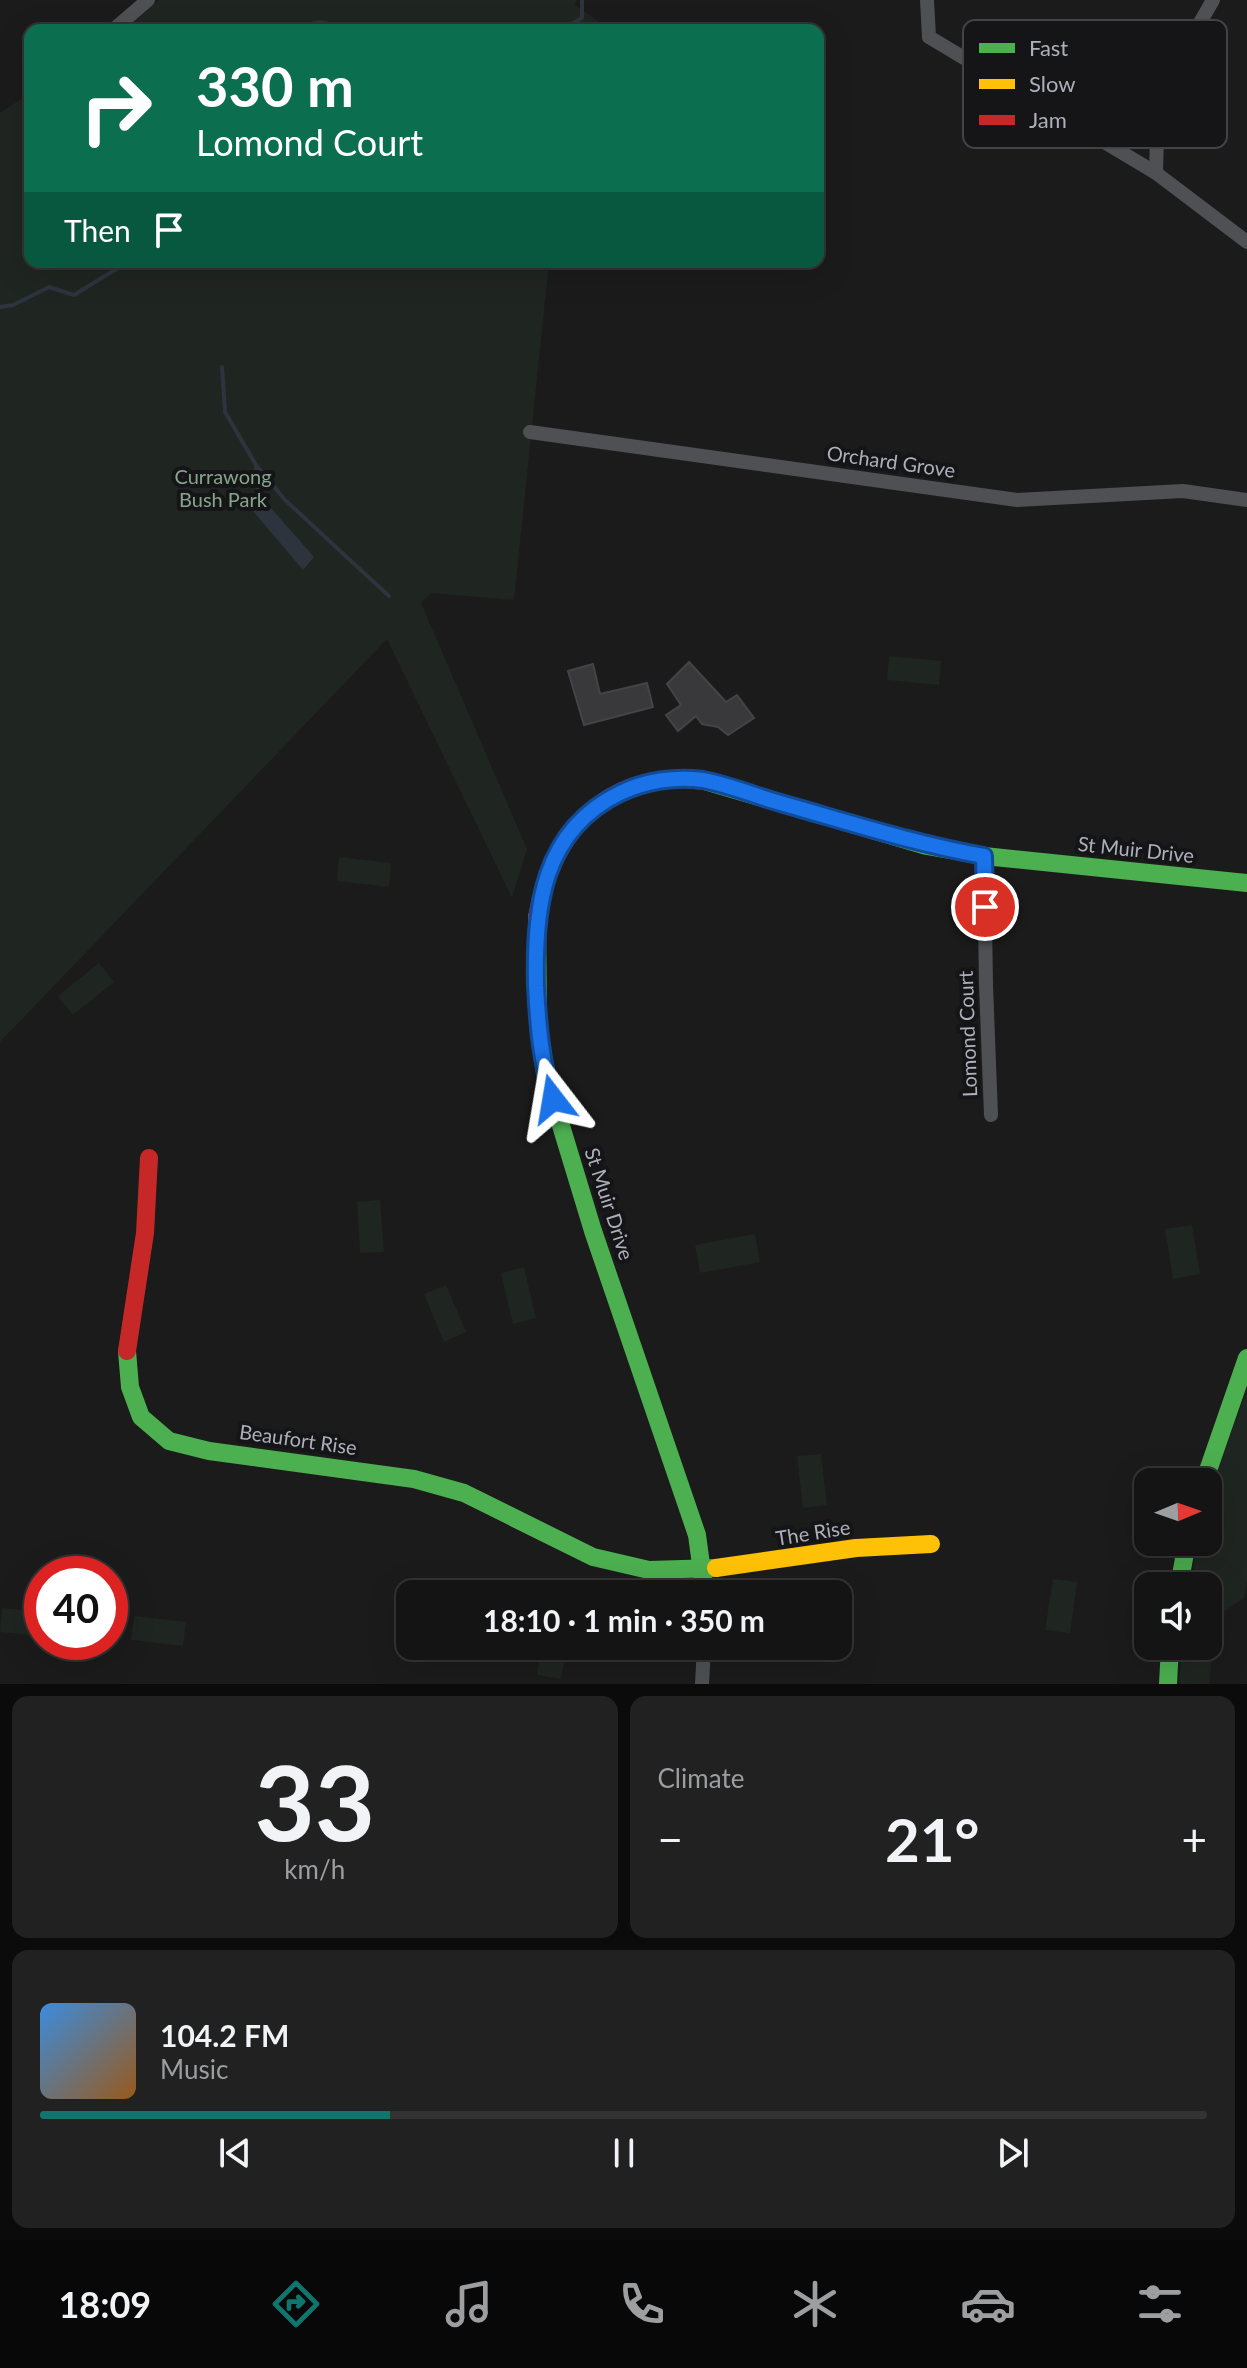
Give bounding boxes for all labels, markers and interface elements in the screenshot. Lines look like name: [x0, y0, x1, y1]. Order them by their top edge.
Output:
legend: [963, 20, 1227, 148]
text: Fast: [1029, 34, 1068, 61]
text: 330 m: [196, 52, 354, 119]
icon: right: [64, 56, 168, 160]
text: Slow: [1029, 70, 1076, 97]
text: Jam: [1029, 106, 1067, 133]
text: Lomond Court: [196, 120, 423, 164]
icon: arrive: [147, 208, 191, 252]
text: Then: [64, 212, 131, 248]
street label: Orchard Grove: [825, 440, 957, 482]
park label: Currawong Bush Park: [174, 464, 272, 511]
street label: St Muir Drive: [1077, 831, 1195, 867]
pin: [951, 873, 1019, 941]
icon: arrive: [963, 885, 1007, 929]
street label: Lomond Court: [953, 971, 981, 1098]
position arrow: [511, 1057, 595, 1141]
street label: St Muir Drive: [581, 1144, 639, 1263]
street label: Beaufort Rise: [238, 1419, 358, 1459]
north arrow: [1134, 1468, 1222, 1556]
map controls: [1134, 1468, 1222, 1660]
street label: The Rise: [774, 1514, 852, 1550]
speed limit sign: 40: [24, 1556, 128, 1660]
button: sound: [1134, 1572, 1222, 1660]
text: 18:10 · 1 min · 350 m: [483, 1602, 765, 1638]
text: 33: [254, 1738, 375, 1863]
text: Climate: [658, 1762, 744, 1794]
text: 21°: [885, 1803, 980, 1875]
text: −: [658, 1813, 683, 1865]
text: +: [1181, 1813, 1207, 1865]
text: km/h: [284, 1853, 345, 1885]
text: 104.2 FM: [160, 2017, 289, 2053]
text: Music: [160, 2053, 228, 2085]
icon: previous: [213, 2131, 257, 2175]
icon: pause: [602, 2131, 646, 2175]
icon: next: [991, 2131, 1035, 2175]
icon: directions: [268, 2276, 324, 2332]
icon: music: [441, 2276, 497, 2332]
icon: phone: [614, 2276, 670, 2332]
icon: climate: [787, 2276, 843, 2332]
icon: car: [960, 2276, 1016, 2332]
icon: filters: [1132, 2276, 1188, 2332]
text: 18:09: [58, 2282, 151, 2326]

